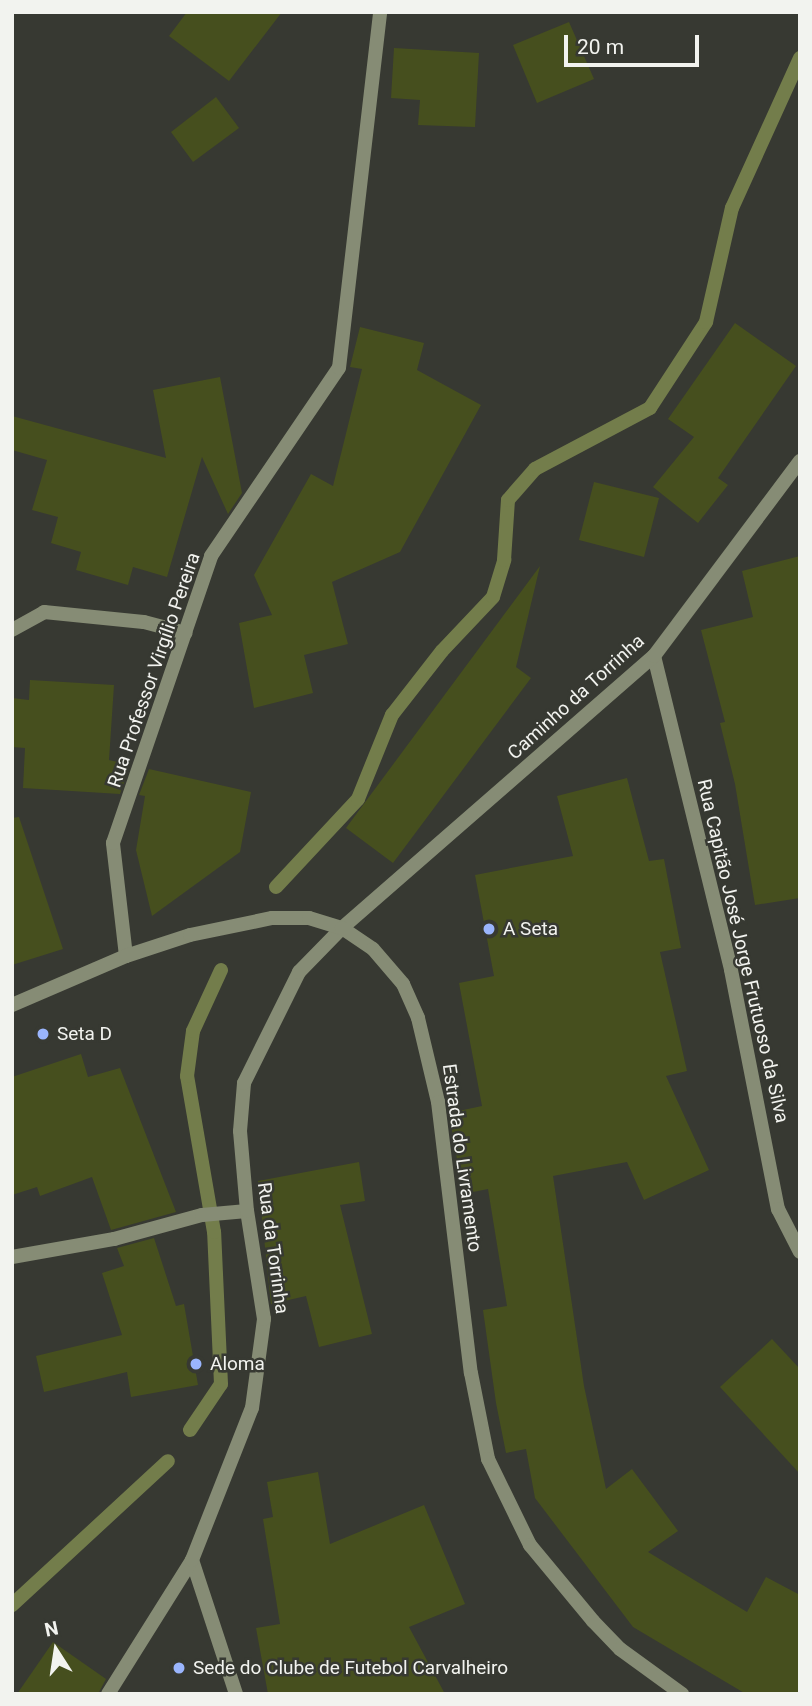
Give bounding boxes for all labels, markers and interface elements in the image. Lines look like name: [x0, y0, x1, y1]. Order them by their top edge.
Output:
scale bar: [567, 21, 702, 65]
text: 20 m: [577, 35, 624, 59]
street label: Rua Professor Virgílio Pereira: [103, 550, 205, 790]
street label: Caminho da Torrinha: [503, 630, 649, 764]
street label: Rua Capitão José Jorge Frutuoso da Silva: [692, 777, 794, 1125]
place label: A Seta: [503, 918, 558, 940]
marker: A Seta: [481, 921, 497, 937]
place label: Seta D: [57, 1023, 112, 1045]
marker: Seta D: [35, 1026, 51, 1042]
street label: Estrada do Livramento: [438, 1062, 486, 1254]
street label: Rua da Torrinha: [252, 1181, 294, 1315]
place label: Aloma: [210, 1353, 265, 1375]
marker: Aloma: [188, 1356, 204, 1372]
north arrow: [21, 1615, 91, 1685]
text: N: [43, 1616, 60, 1642]
place label: Sede do Clube de Futebol Carvalheiro: [193, 1657, 508, 1679]
marker: Sede do Clube de Futebol Carvalheiro: [171, 1660, 187, 1676]

